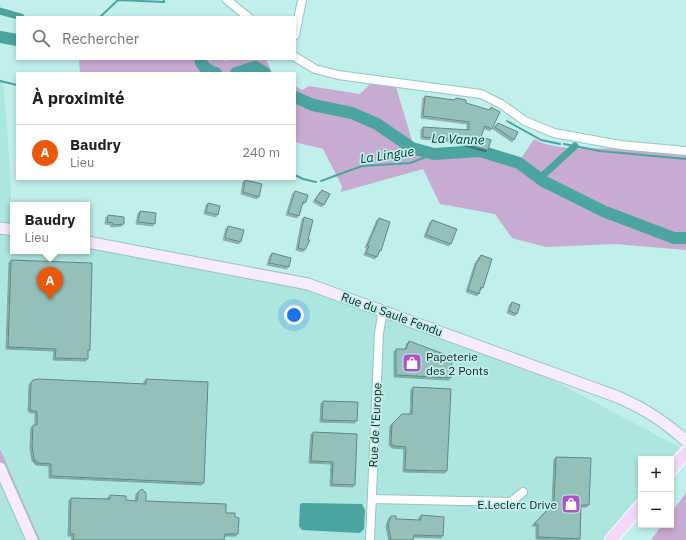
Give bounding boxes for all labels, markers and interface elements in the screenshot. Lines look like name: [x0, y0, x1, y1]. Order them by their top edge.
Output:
search box: [16, 16, 296, 60]
icon: search: [30, 27, 52, 49]
text: Rechercher: [62, 29, 139, 48]
text: À proximité: [32, 87, 125, 109]
water label: La Vanne: [431, 130, 485, 148]
text: Baudry: [70, 135, 121, 154]
water label: La Lingue: [359, 143, 415, 167]
text: A: [41, 144, 49, 161]
text: 240 m: [242, 144, 280, 161]
text: Lieu: [70, 154, 94, 171]
popup: [10, 202, 90, 254]
text: Baudry: [25, 210, 75, 229]
text: Lieu: [25, 229, 49, 246]
pin: A: [37, 267, 63, 300]
street label: Rue du Saule Fendu: [339, 289, 445, 339]
your location: [284, 305, 304, 325]
place label: Papeterie des 2 Ponts: [426, 349, 489, 378]
shop icon: Papeterie des 2 Ponts: [401, 352, 423, 374]
street label: Rue de l'Europe: [365, 382, 385, 468]
map controls: [638, 456, 674, 528]
button: +: [638, 456, 674, 492]
button: −: [638, 492, 674, 528]
shop icon: E.Leclerc Drive: [560, 493, 582, 515]
place label: E.Leclerc Drive: [477, 497, 557, 512]

